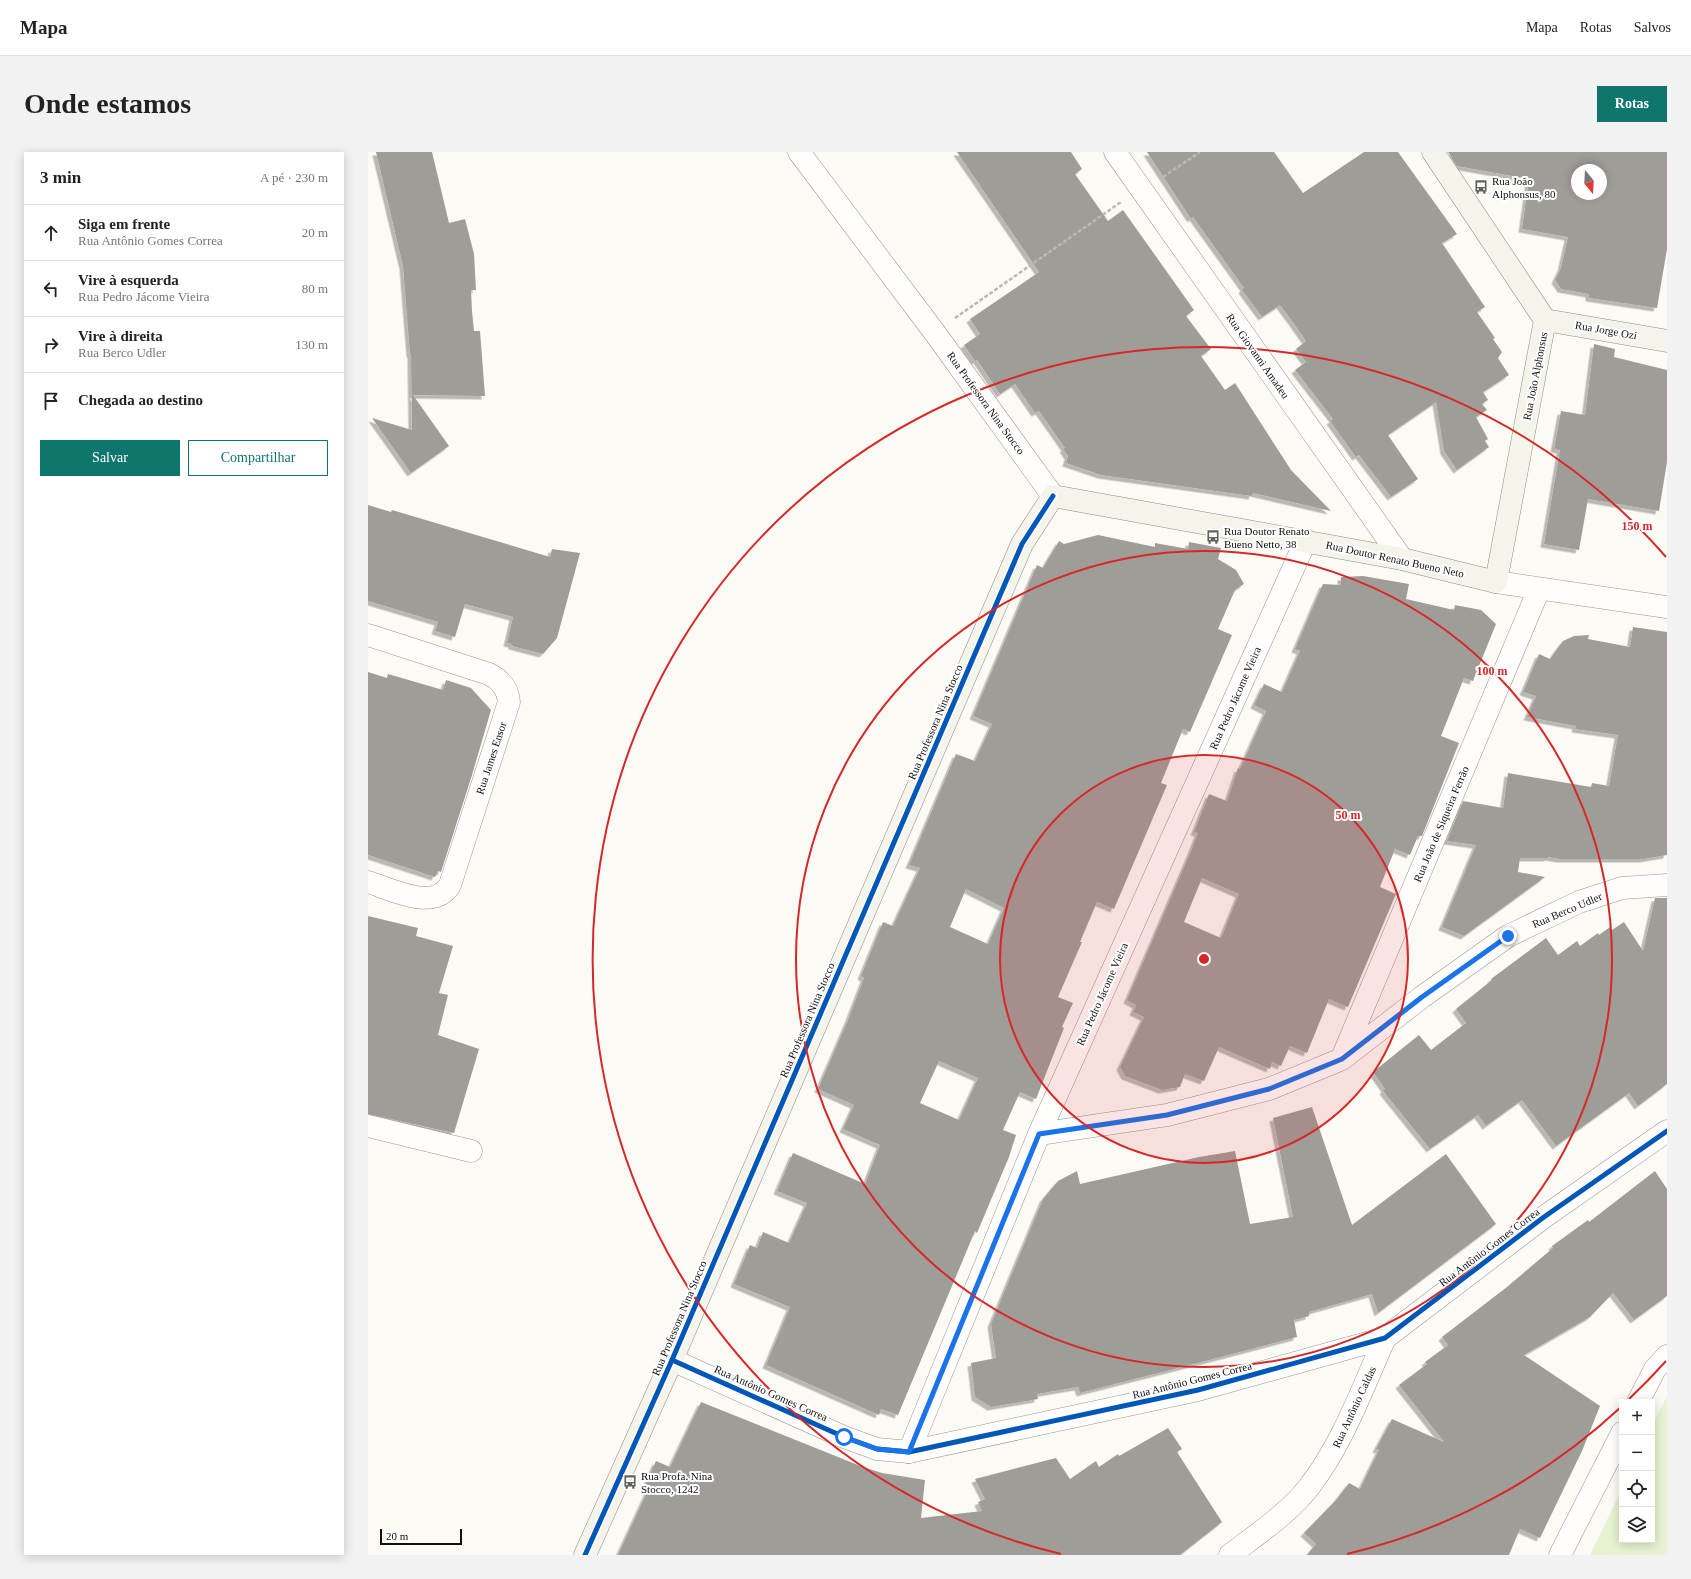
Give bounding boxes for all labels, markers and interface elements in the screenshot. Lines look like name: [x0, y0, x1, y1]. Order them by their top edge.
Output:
text: Mapa: [20, 17, 68, 38]
text: Mapa: [1526, 20, 1558, 35]
text: Rotas: [1580, 20, 1612, 35]
text: Salvos: [1634, 20, 1671, 35]
button: Rotas: [1597, 86, 1667, 122]
text: Onde estamos: [24, 88, 191, 119]
north arrow: [1571, 164, 1607, 200]
text: 3 min: [40, 168, 81, 187]
text: A pé · 230 m: [260, 170, 328, 185]
place label: Rua João Alphonsus, 80: [1492, 175, 1556, 200]
bus stop icon: Rua João Alphonsus, 80: [1473, 179, 1489, 195]
text: Siga em frente: [78, 216, 170, 232]
icon: ahead: [40, 222, 62, 244]
text: 20 m: [302, 225, 328, 240]
text: Rua Antônio Gomes Correa: [78, 233, 223, 248]
text: Vire à esquerda: [78, 272, 179, 288]
icon: left: [40, 278, 62, 300]
text: 80 m: [302, 281, 328, 296]
text: Rua Pedro Jácome Vieira: [78, 289, 209, 304]
street label: Rua Giovanni Amadeu: [1224, 311, 1292, 401]
street label: Rua Jorge Ozi: [1574, 319, 1638, 341]
text: Vire à direita: [78, 328, 163, 344]
street label: Rua João Alphonsus: [1521, 331, 1549, 421]
icon: right: [40, 334, 62, 356]
text: 130 m: [295, 337, 328, 352]
text: Rua Berco Udler: [78, 345, 166, 360]
street label: Rua Professora Nina Stocco: [945, 349, 1028, 457]
icon: arrive: [40, 390, 62, 412]
text: Chegada ao destino: [78, 392, 203, 408]
button: Salvar: [40, 440, 180, 476]
button: Compartilhar: [188, 440, 328, 476]
text: 150 m: [1622, 519, 1653, 533]
place label: Rua Doutor Renato Bueno Netto, 38: [1224, 525, 1310, 550]
bus stop icon: Rua Doutor Renato Bueno Netto, 38: [1205, 529, 1221, 545]
street label: Rua Doutor Renato Bueno Neto: [1325, 538, 1466, 580]
street label: Rua Pedro Jácome Vieira: [1207, 645, 1263, 751]
street label: Rua Professora Nina Stocco: [905, 662, 965, 781]
text: 100 m: [1477, 664, 1508, 678]
street label: Rua James Ensor: [474, 720, 509, 796]
street label: Rua João de Siqueira Ferrão: [1411, 764, 1471, 884]
text: 50 m: [1336, 808, 1361, 822]
street label: Rua Berco Udler: [1530, 890, 1604, 930]
route end: [1499, 927, 1517, 945]
street label: Rua Pedro Jácome Vieira: [1074, 941, 1130, 1047]
centre of rings: [1197, 952, 1211, 966]
street label: Rua Professora Nina Stocco: [777, 960, 837, 1079]
street label: Rua Antônio Gomes Correa: [1436, 1205, 1542, 1289]
street label: Rua Professora Nina Stocco: [649, 1258, 709, 1377]
street label: Rua Antônio Gomes Correa: [1131, 1359, 1253, 1401]
street label: Rua Antônio Gomes Correa: [713, 1363, 830, 1423]
street label: Rua Antônio Caldas: [1330, 1364, 1378, 1450]
map controls: [1619, 1399, 1655, 1543]
button: +: [1619, 1399, 1655, 1435]
route start: [835, 1428, 853, 1446]
button: −: [1619, 1435, 1655, 1471]
place label: Rua Profa. Nina Stocco, 1242: [641, 1470, 712, 1495]
button: locate: [1619, 1471, 1655, 1507]
bus stop icon: Rua Profa. Nina Stocco, 1242: [622, 1474, 638, 1490]
button: layers: [1619, 1507, 1655, 1543]
scale bar: [380, 1527, 462, 1546]
text: 20 m: [386, 1530, 408, 1542]

